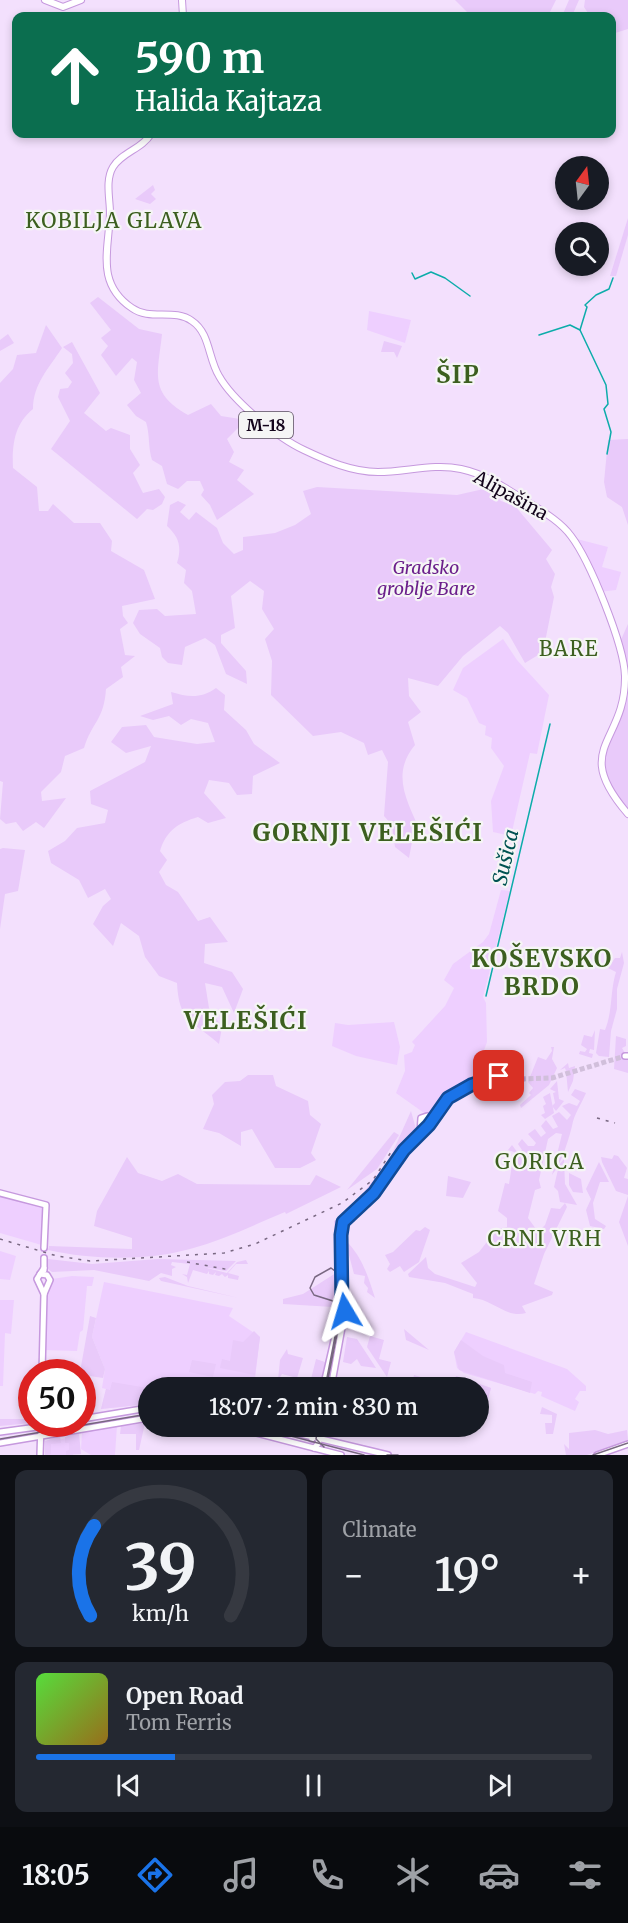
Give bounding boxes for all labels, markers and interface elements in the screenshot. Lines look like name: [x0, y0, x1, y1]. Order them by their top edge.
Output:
text: 590 m: [135, 32, 264, 84]
icon: ahead: [36, 36, 114, 114]
text: Halida Kajtaza: [135, 84, 322, 118]
north arrow: [555, 156, 609, 210]
map controls: [555, 156, 609, 276]
district label: KOBILJA GLAVA: [25, 207, 203, 234]
button: search: [555, 222, 609, 276]
district label: ŠIP: [436, 358, 480, 390]
road number: M-18: [239, 412, 293, 438]
street label: Alipašina: [469, 465, 552, 525]
park label: Gradsko groblje Bare: [377, 556, 475, 600]
district label: BARE: [539, 636, 599, 661]
district label: GORNJI VELEŠIĆI: [253, 816, 483, 848]
water label: Sušica: [486, 827, 524, 887]
district label: KOŠEVSKO BRDO: [471, 942, 613, 1002]
district label: VELEŠIĆI: [183, 1004, 308, 1036]
pin: [473, 1050, 524, 1101]
icon: arrive: [482, 1059, 515, 1092]
district label: GORICA: [495, 1148, 585, 1175]
district label: CRNI VRH: [487, 1225, 603, 1252]
position arrow: [313, 1279, 377, 1343]
speed limit sign: 50: [18, 1359, 96, 1437]
text: 18:07 · 2 min · 830 m: [209, 1393, 418, 1421]
text: Climate: [343, 1517, 417, 1542]
text: 39: [124, 1529, 197, 1607]
text: 19°: [434, 1547, 500, 1603]
text: −: [343, 1555, 365, 1596]
text: +: [570, 1555, 592, 1596]
text: km/h: [132, 1600, 189, 1627]
text: Open Road: [126, 1682, 244, 1710]
text: Tom Ferris: [126, 1710, 232, 1735]
icon: previous: [112, 1769, 145, 1802]
icon: pause: [297, 1769, 330, 1802]
icon: next: [483, 1769, 516, 1802]
icon: directions: [134, 1854, 176, 1896]
icon: music: [220, 1854, 262, 1896]
icon: phone: [306, 1854, 348, 1896]
icon: climate: [392, 1854, 434, 1896]
icon: car: [478, 1854, 520, 1896]
icon: filters: [564, 1854, 606, 1896]
text: 18:05: [22, 1858, 90, 1892]

